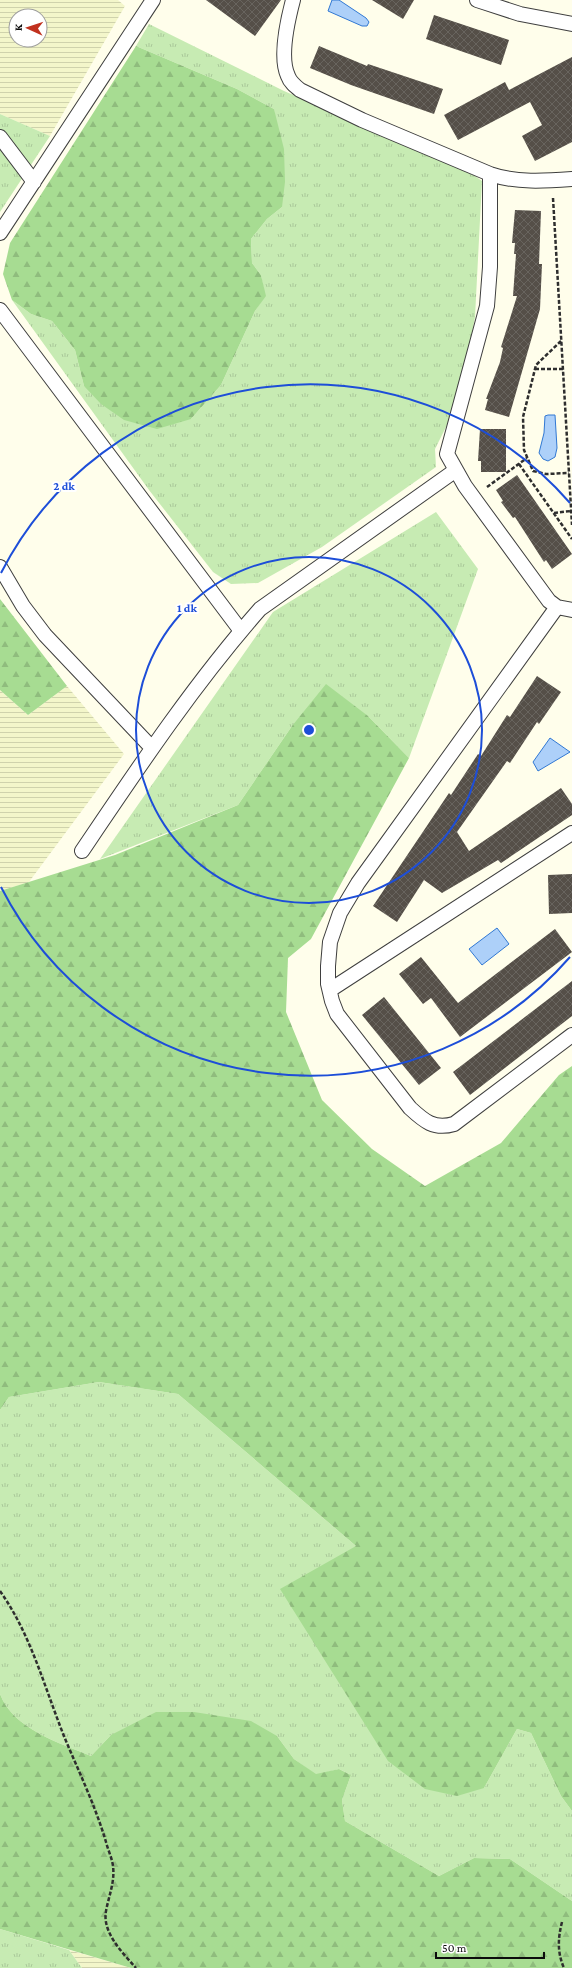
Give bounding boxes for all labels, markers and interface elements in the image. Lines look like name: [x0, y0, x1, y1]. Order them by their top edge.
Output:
north arrow: [8, 8, 48, 48]
text: K: [12, 23, 24, 31]
text: 2 dk: [53, 479, 75, 493]
text: 1 dk: [177, 601, 197, 615]
centre of rings: [302, 723, 316, 737]
scale bar: [436, 1934, 544, 1960]
text: 50 m: [442, 1941, 467, 1955]

